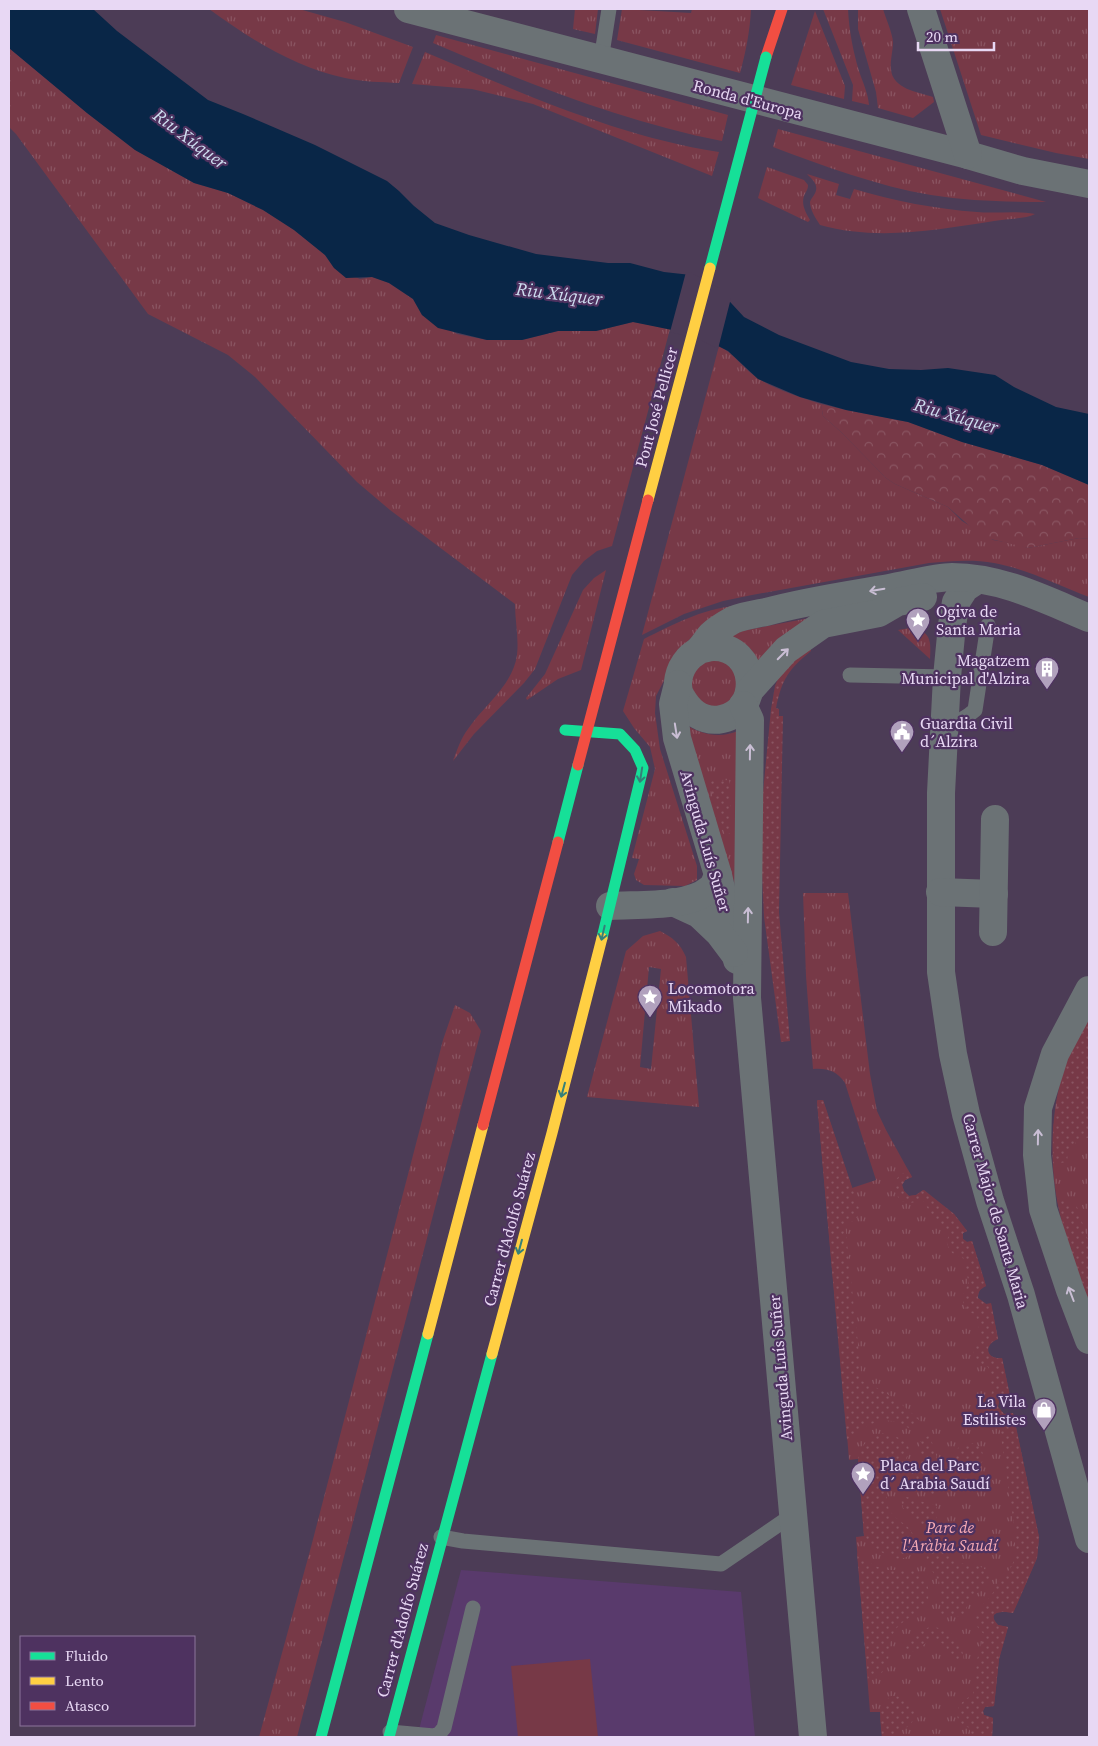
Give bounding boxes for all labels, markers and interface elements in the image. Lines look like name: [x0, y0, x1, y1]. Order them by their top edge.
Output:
scale bar: [918, 20, 994, 52]
text: 20 m: [926, 26, 958, 47]
street label: Ronda d'Europa: [691, 74, 806, 124]
water label: Riu Xúquer: [147, 102, 233, 175]
water label: Riu Xúquer: [514, 276, 604, 311]
street label: Pont José Pellicer: [629, 344, 683, 470]
water label: Riu Xúquer: [910, 391, 1002, 440]
one-way arrow: [870, 586, 886, 596]
place label: Ogiva de Santa Maria: [936, 600, 1022, 640]
place icon: Ogiva de Santa Maria: [905, 607, 931, 641]
one-way arrow: [777, 648, 789, 660]
place label: Magatzem Municipal d'Alzira: [901, 649, 1031, 689]
building icon: Magatzem Municipal d'Alzira: [1034, 656, 1060, 690]
place label: Guardia Civil d´Alzira: [920, 712, 1013, 752]
public building icon: Guardia Civil d´Alzira: [889, 719, 915, 753]
one-way arrow: [672, 723, 682, 739]
one-way arrow: [745, 744, 755, 760]
one-way arrow: [636, 767, 645, 783]
street label: Avinguda Luís Suñer: [675, 768, 737, 915]
one-way arrow: [743, 907, 753, 923]
one-way arrow: [598, 924, 607, 940]
place label: Locomotora Mikado: [668, 977, 756, 1017]
place icon: Locomotora Mikado: [637, 984, 663, 1018]
one-way arrow: [557, 1082, 567, 1098]
street label: Carrer Major de Santa Maria: [958, 1111, 1035, 1312]
one-way arrow: [1033, 1129, 1043, 1146]
street label: Carrer d'Adolfo Suárez: [478, 1149, 540, 1309]
one-way arrow: [515, 1239, 525, 1255]
one-way arrow: [1066, 1287, 1076, 1302]
street label: Avinguda Luís Suñer: [763, 1294, 797, 1442]
place label: La Vila Estilistes: [963, 1390, 1027, 1430]
shop icon: La Vila Estilistes: [1031, 1397, 1057, 1431]
place label: Placa del Parc d´ Arabia Saudí: [880, 1454, 990, 1494]
place icon: Placa del Parc d´ Arabia Saudí: [850, 1461, 876, 1495]
park label: Parc de l'Aràbia Saudí: [902, 1516, 999, 1556]
street label: Carrer d'Adolfo Suárez: [371, 1540, 433, 1700]
legend: [20, 1636, 195, 1726]
text: Fluido: [65, 1645, 108, 1666]
text: Lento: [65, 1670, 104, 1691]
text: Atasco: [65, 1695, 109, 1716]

